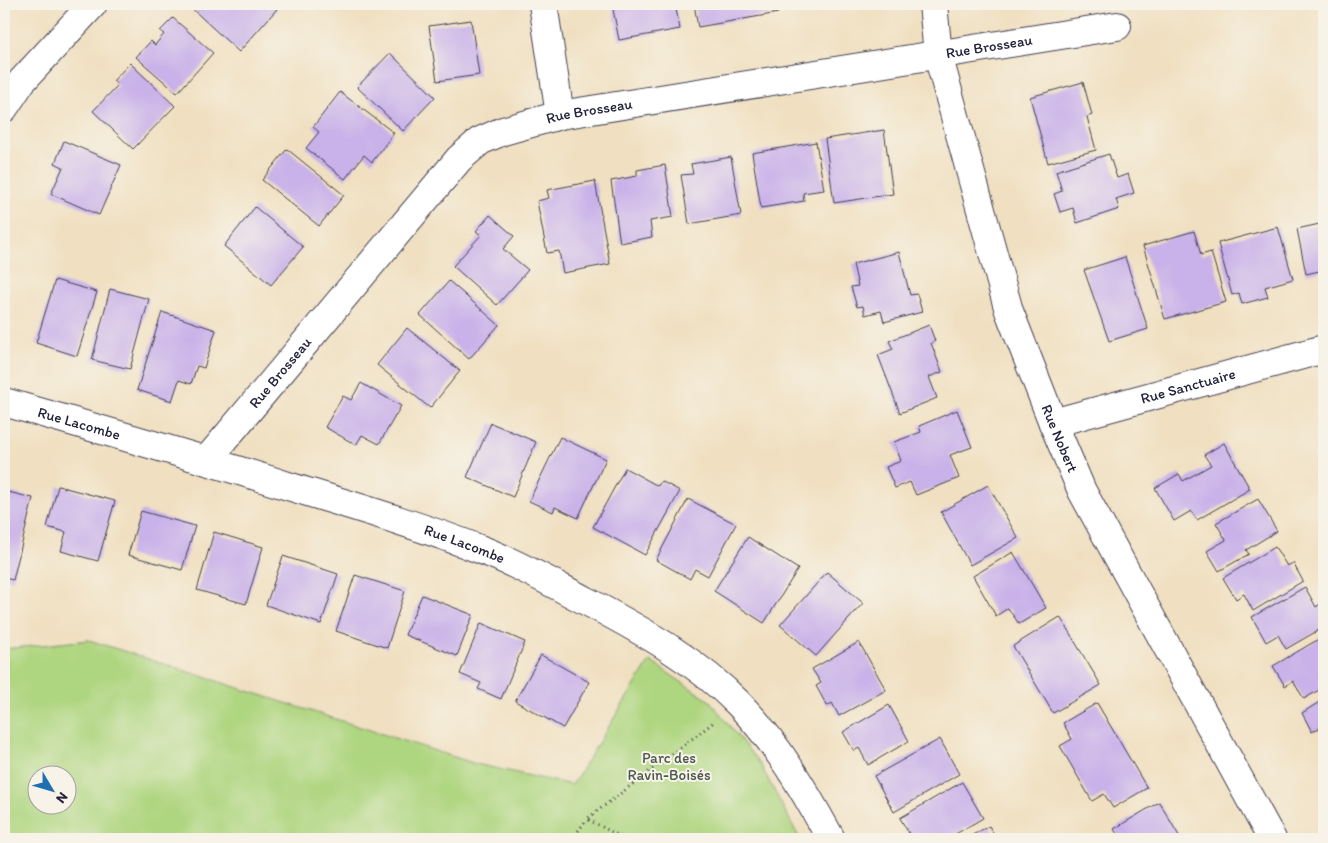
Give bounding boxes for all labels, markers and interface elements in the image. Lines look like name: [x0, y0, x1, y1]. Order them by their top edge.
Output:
street label: Rue Brosseau: [945, 31, 1034, 62]
street label: Rue Brosseau: [544, 94, 634, 127]
street label: Rue Brosseau: [245, 333, 316, 412]
street label: Rue Sanctuaire: [1139, 365, 1238, 408]
street label: Rue Nobert: [1038, 402, 1082, 475]
street label: Rue Lacombe: [36, 403, 122, 444]
street label: Rue Lacombe: [422, 521, 508, 567]
park label: Parc des Ravin-Boisés: [627, 749, 711, 784]
north arrow: [28, 766, 78, 816]
text: N: [52, 789, 71, 807]

